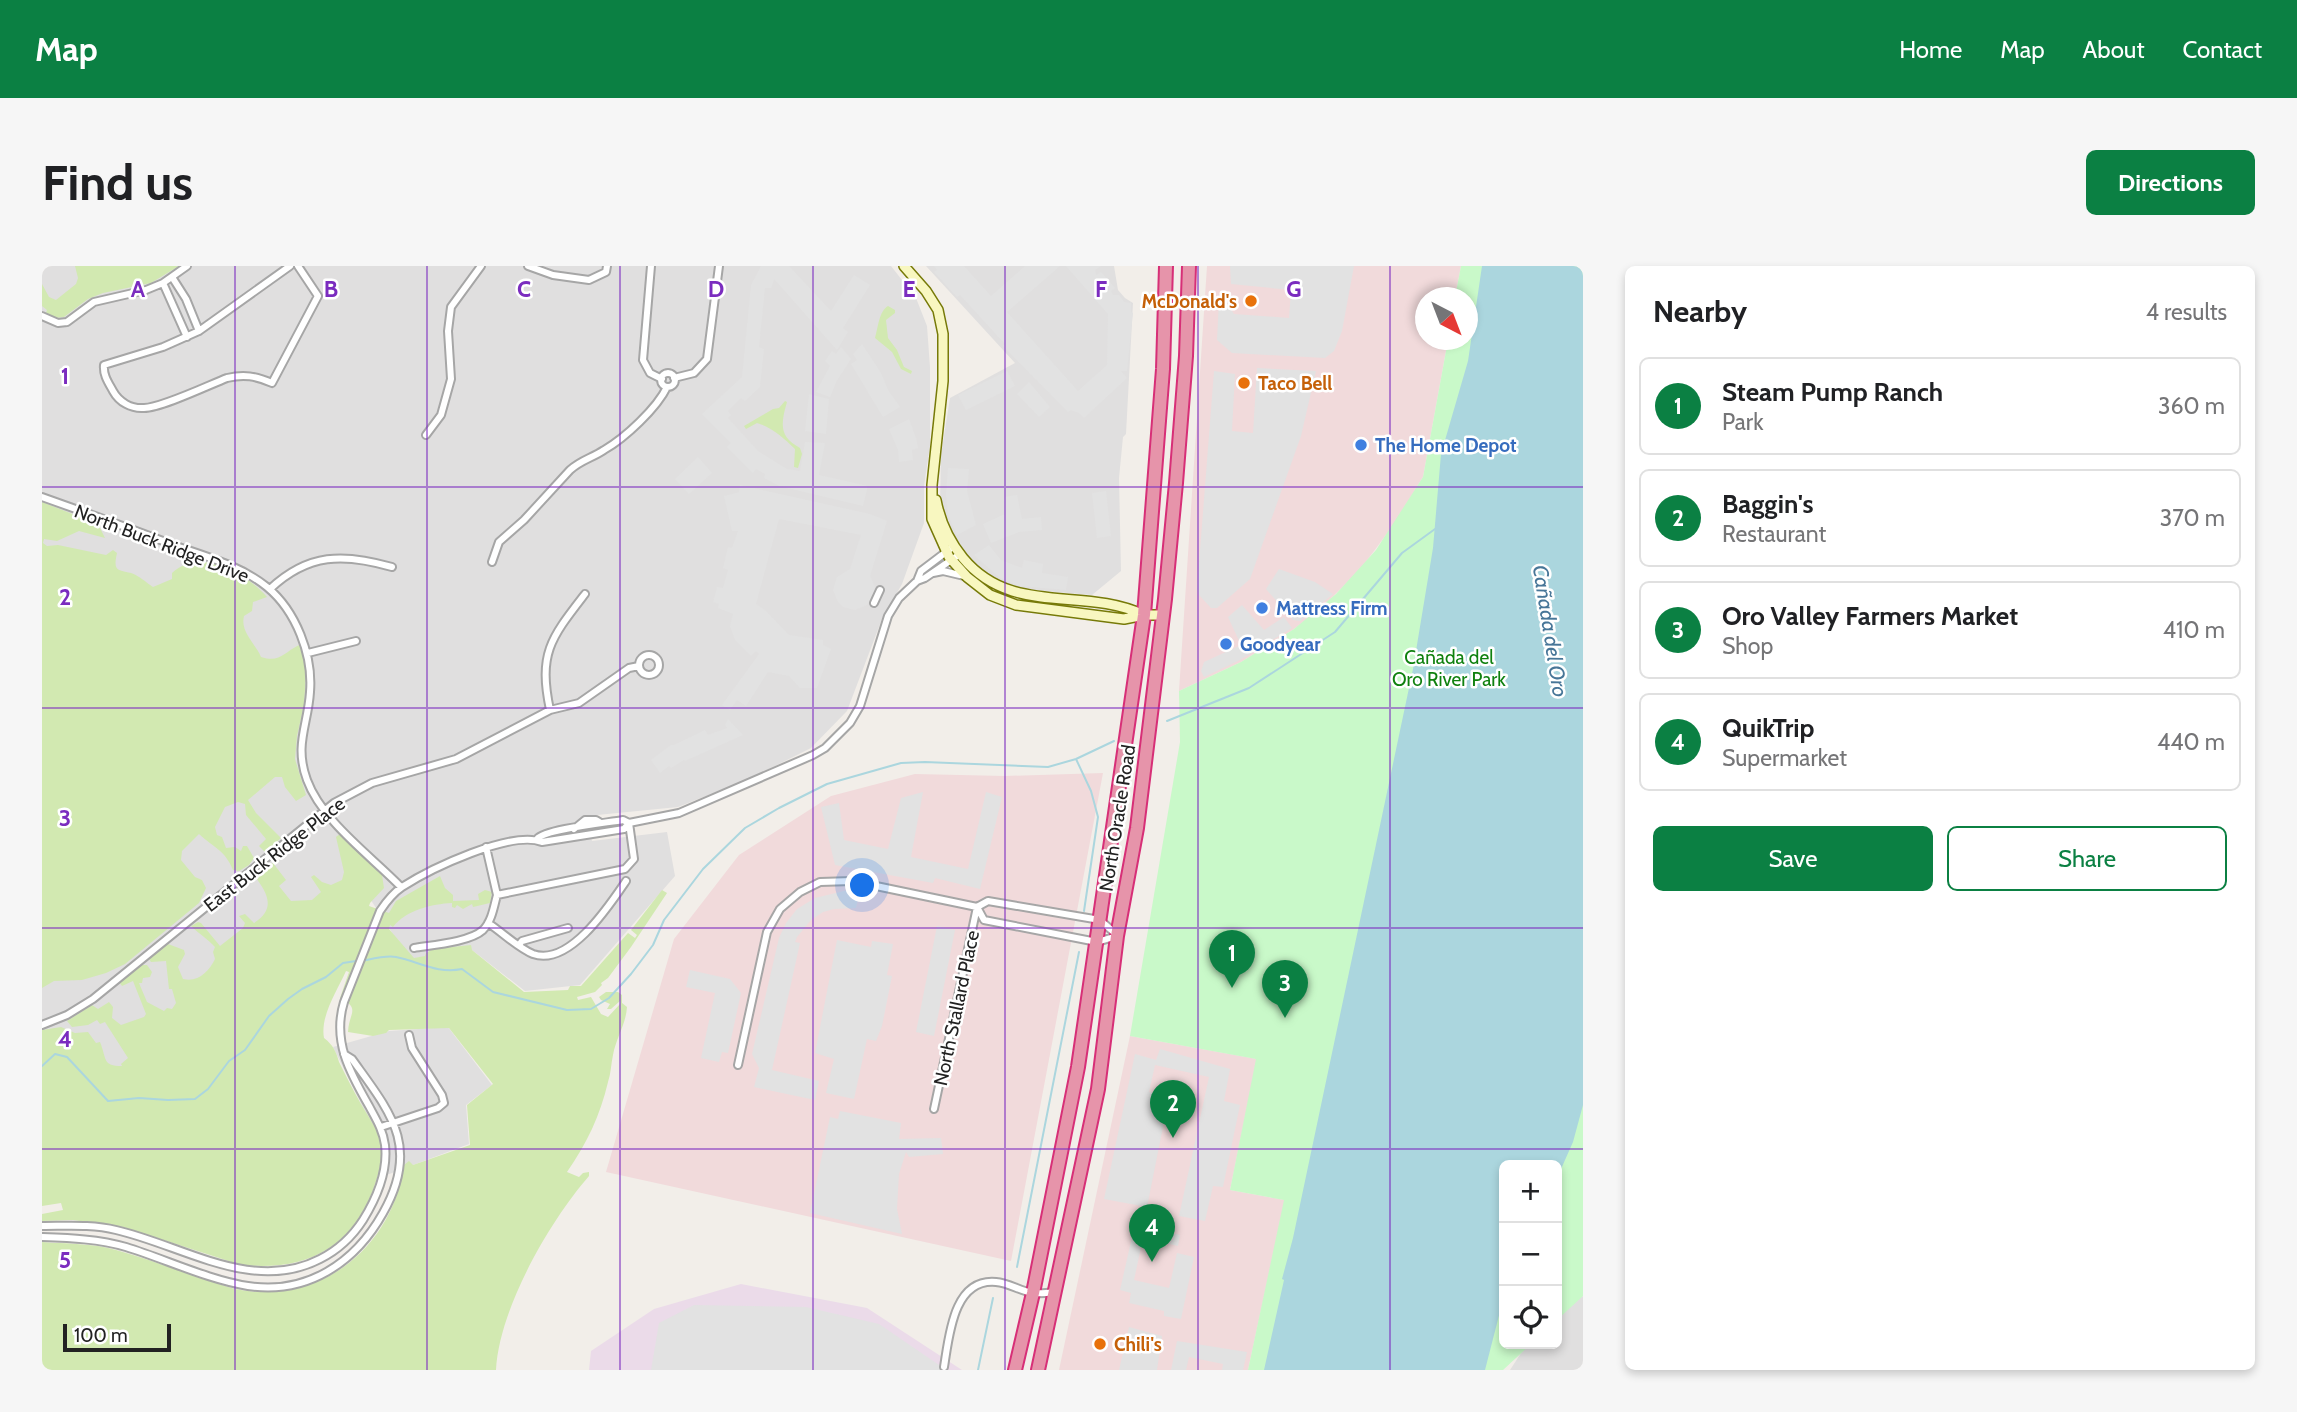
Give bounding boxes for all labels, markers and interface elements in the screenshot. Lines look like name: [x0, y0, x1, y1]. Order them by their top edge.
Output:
text: Map: [35, 29, 98, 69]
text: Home: [1899, 35, 1962, 64]
text: Map: [2000, 35, 2045, 64]
text: About: [2083, 35, 2145, 64]
text: Contact: [2183, 35, 2262, 64]
button: Directions: [2086, 150, 2255, 215]
text: Find us: [42, 153, 193, 212]
text: A: [131, 275, 146, 303]
text: B: [324, 275, 338, 303]
text: C: [517, 275, 531, 303]
text: D: [708, 275, 724, 303]
text: E: [902, 275, 916, 303]
text: F: [1095, 275, 1107, 303]
text: G: [1286, 275, 1302, 303]
north arrow: [1415, 287, 1478, 350]
place label: McDonald's: [1142, 290, 1237, 313]
marker: McDonald's: [1243, 293, 1259, 309]
text: Nearby: [1653, 293, 1747, 330]
text: 4 results: [2146, 298, 2227, 326]
text: 1: [61, 362, 69, 390]
place label: Taco Bell: [1258, 372, 1332, 395]
marker: Taco Bell: [1236, 375, 1252, 391]
text: Steam Pump Ranch: [1722, 376, 1943, 408]
text: 1: [1674, 392, 1682, 420]
text: 360 m: [2158, 392, 2225, 420]
text: Park: [1722, 408, 1763, 436]
place label: The Home Depot: [1375, 434, 1517, 457]
marker: The Home Depot: [1353, 437, 1369, 453]
text: Baggin's: [1722, 488, 1814, 520]
street label: North Buck Ridge Drive: [71, 500, 253, 587]
text: 2: [1672, 504, 1684, 532]
text: 370 m: [2160, 504, 2225, 532]
text: Restaurant: [1722, 520, 1826, 548]
water label: Cañada del Oro: [1528, 563, 1573, 699]
text: 2: [59, 583, 71, 611]
place label: Mattress Firm: [1276, 597, 1388, 620]
marker: Mattress Firm: [1254, 600, 1270, 616]
text: Oro Valley Farmers Market: [1722, 600, 2018, 632]
text: 3: [1672, 616, 1684, 644]
text: 410 m: [2163, 616, 2225, 644]
text: Shop: [1722, 632, 1773, 660]
place label: Goodyear: [1240, 633, 1321, 656]
marker: Goodyear: [1218, 636, 1234, 652]
park label: Cañada del Oro River Park: [1392, 646, 1506, 691]
text: QuikTrip: [1722, 712, 1814, 744]
text: 4: [1671, 728, 1685, 756]
text: 440 m: [2157, 728, 2225, 756]
street label: North Oracle Road: [1095, 743, 1140, 893]
text: Supermarket: [1722, 744, 1847, 772]
street label: East Buck Ridge Place: [199, 792, 350, 917]
text: 3: [59, 804, 71, 832]
button: Save: [1653, 826, 1933, 891]
button: Share: [1947, 826, 2227, 891]
your location: [845, 868, 879, 902]
street label: North Stallard Place: [929, 928, 984, 1088]
pin: 1: [1209, 930, 1255, 988]
pin: 3: [1262, 960, 1308, 1018]
text: 4: [58, 1025, 72, 1053]
pin: 2: [1150, 1080, 1196, 1138]
map controls: [1499, 1160, 1562, 1349]
button: +: [1499, 1160, 1562, 1223]
pin: 4: [1129, 1204, 1175, 1262]
button: −: [1499, 1223, 1562, 1286]
text: 5: [59, 1246, 71, 1274]
button: locate: [1499, 1286, 1562, 1349]
scale bar: [63, 1321, 172, 1353]
text: 100 m: [74, 1324, 128, 1347]
place label: Chili's: [1114, 1333, 1162, 1356]
marker: Chili's: [1092, 1336, 1108, 1352]

